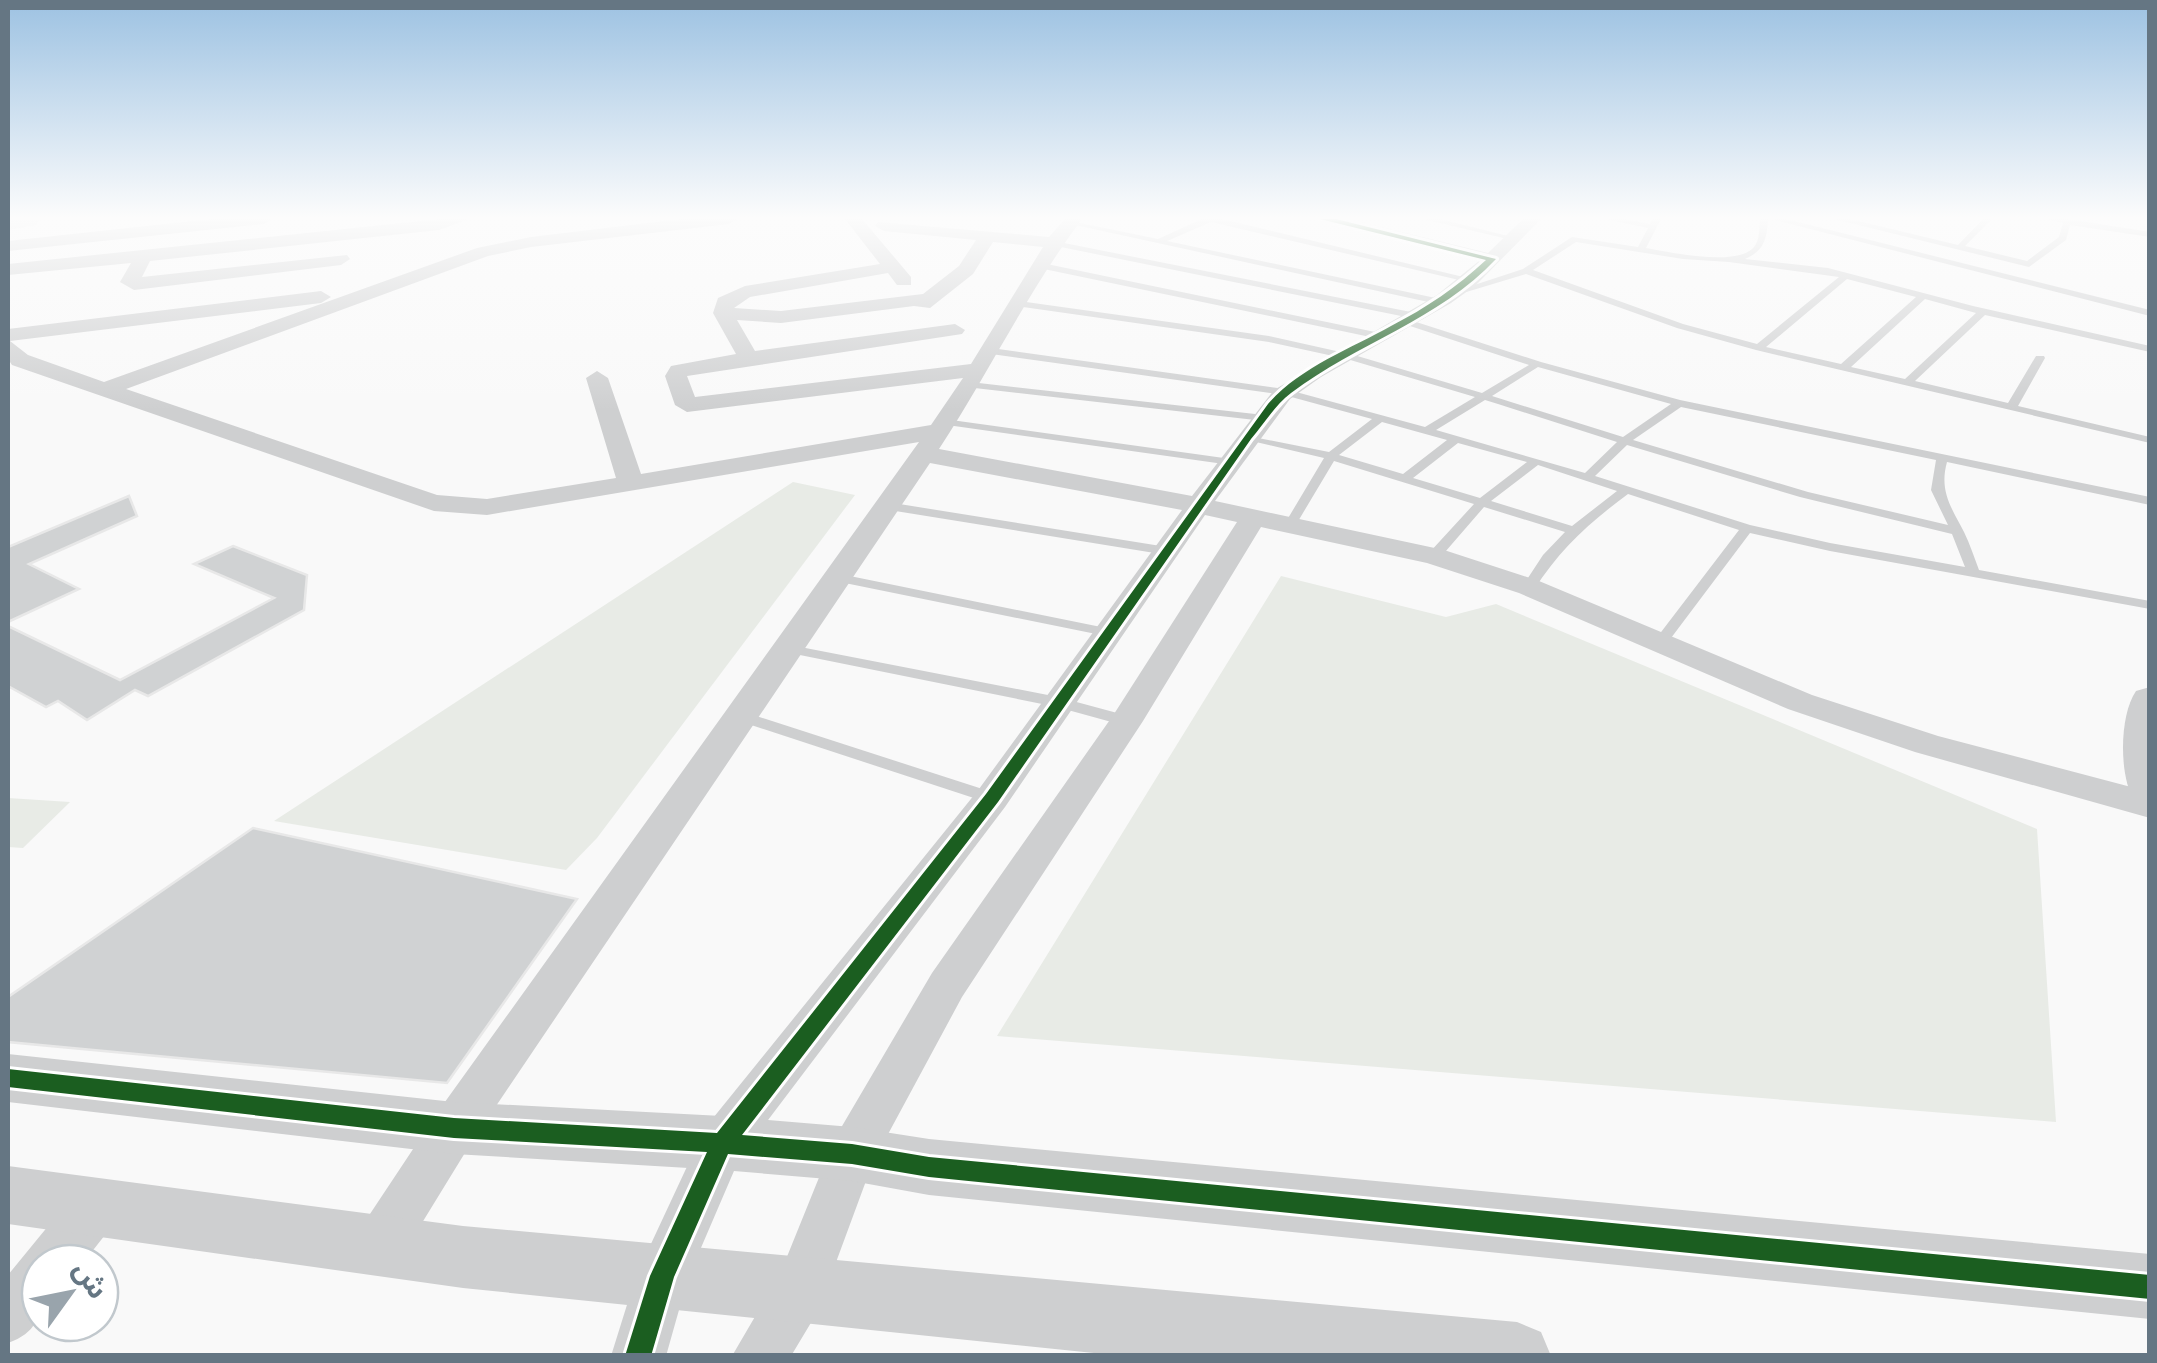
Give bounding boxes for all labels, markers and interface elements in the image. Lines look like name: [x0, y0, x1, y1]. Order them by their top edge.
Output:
north arrow: [20, 1243, 120, 1343]
text: ش: [66, 1255, 115, 1305]

